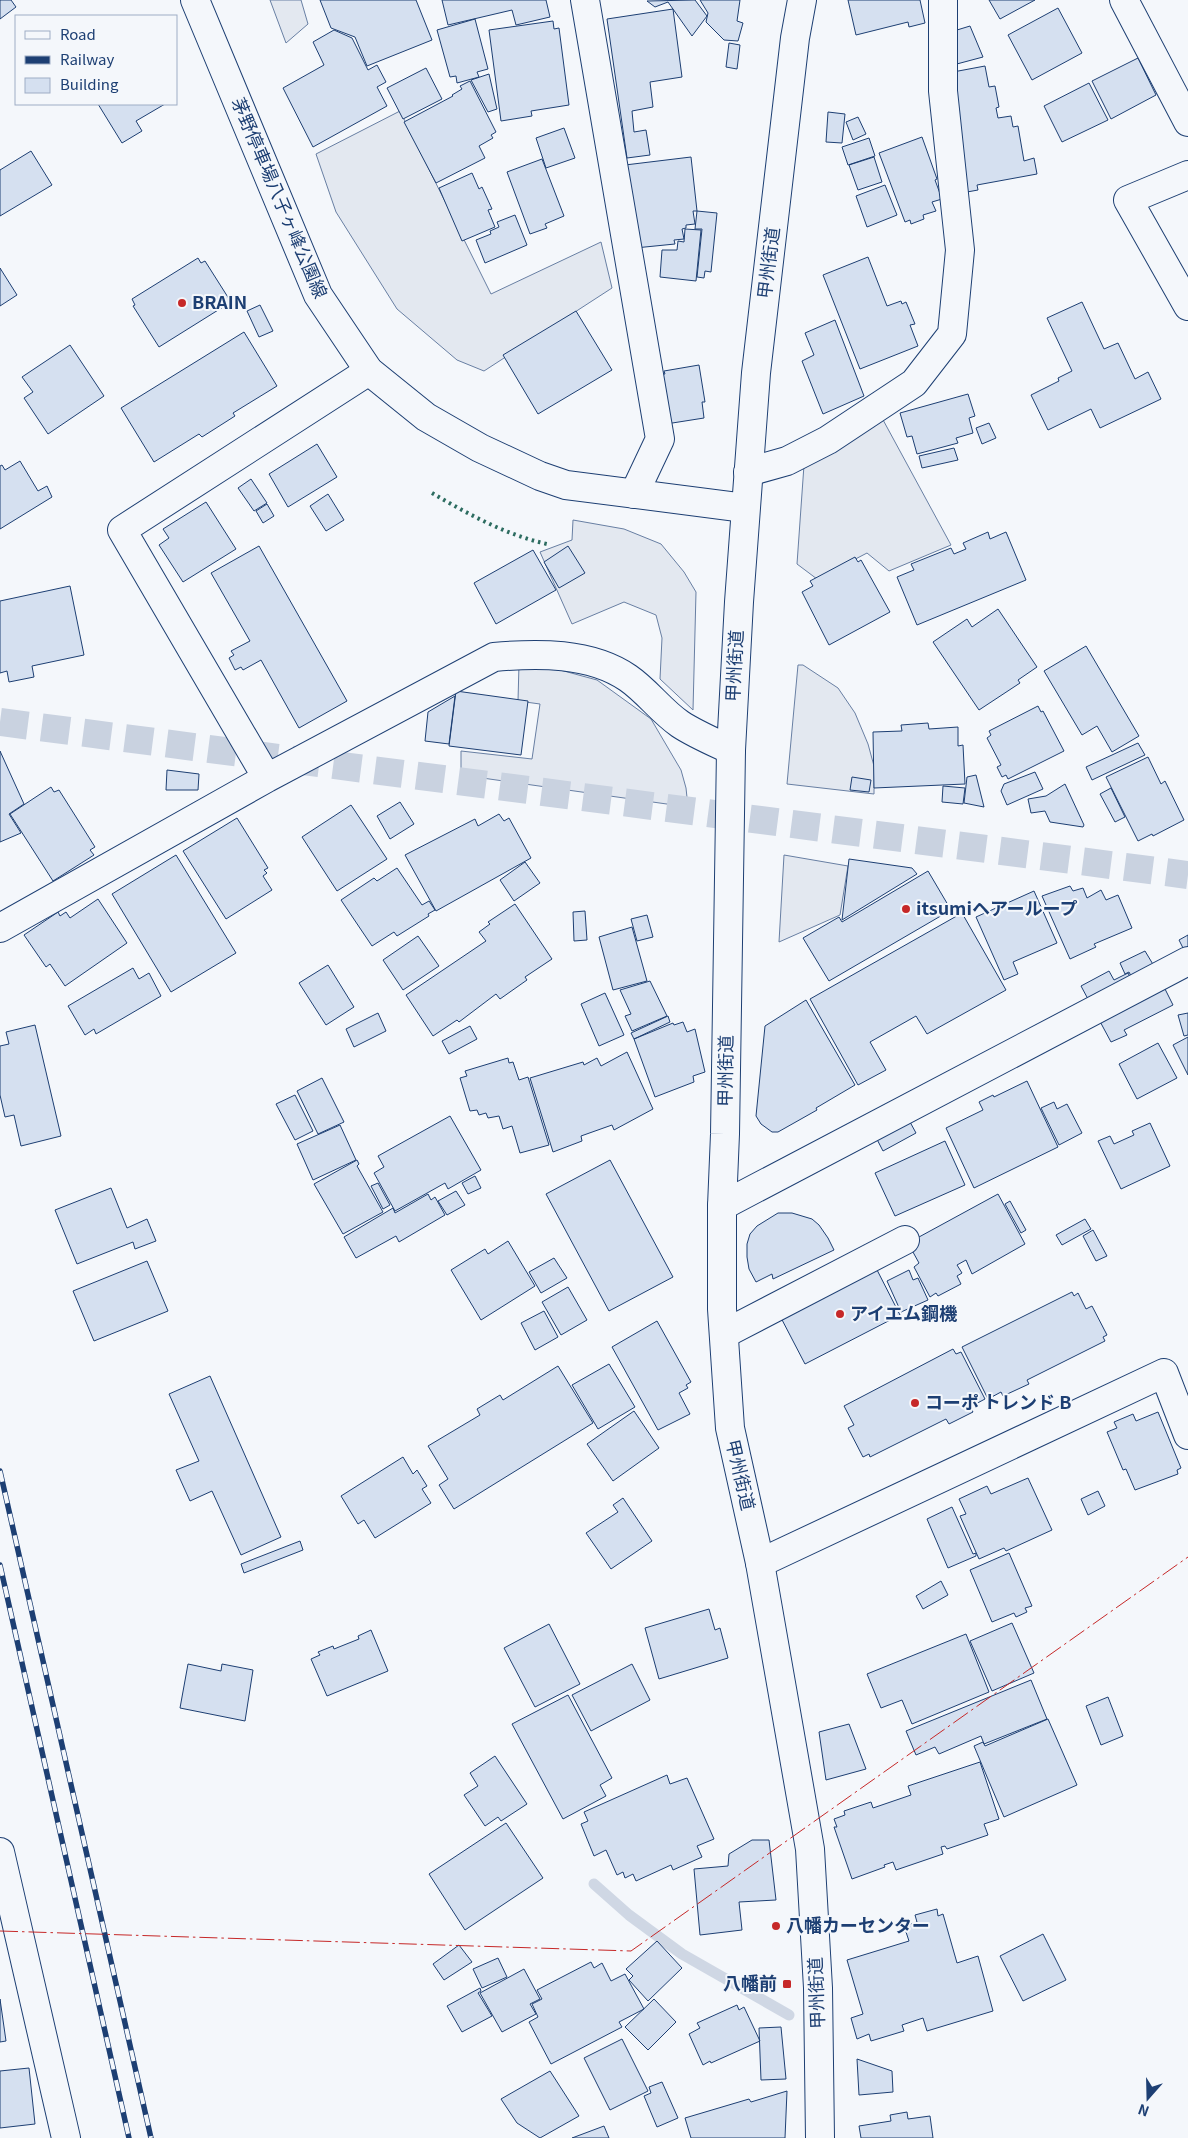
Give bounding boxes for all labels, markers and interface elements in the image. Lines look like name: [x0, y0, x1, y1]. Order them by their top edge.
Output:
legend: [15, 15, 178, 105]
text: Road: [60, 23, 96, 44]
text: Railway: [60, 48, 115, 69]
text: Building: [60, 73, 119, 94]
street label: 茅野停車場八子ヶ峰公園線: [227, 93, 335, 302]
street label: 甲州街道: [750, 225, 784, 300]
place label: BRAIN: [192, 288, 247, 314]
marker: BRAIN: [176, 297, 188, 309]
street label: 甲州街道: [718, 629, 748, 703]
place label: itsumiヘアーループ: [916, 894, 1078, 920]
marker: itsumiヘアーループ: [900, 903, 912, 915]
street label: 甲州街道: [710, 1035, 738, 1107]
place label: アイエム鋼機: [850, 1299, 958, 1325]
marker: アイエム鋼機: [834, 1308, 846, 1320]
place label: コーポ トレンド B: [925, 1388, 1071, 1414]
marker: コーポ トレンド B: [909, 1397, 921, 1409]
street label: 甲州街道: [721, 1437, 763, 1513]
place label: 八幡カーセンター: [786, 1911, 930, 1937]
marker: 八幡カーセンター: [770, 1920, 782, 1932]
street label: 甲州街道: [801, 1957, 829, 2030]
place label: 八幡前: [723, 1969, 777, 1995]
marker: 八幡前: [781, 1978, 793, 1990]
north arrow: [1123, 2073, 1173, 2123]
text: N: [1135, 2100, 1152, 2122]

